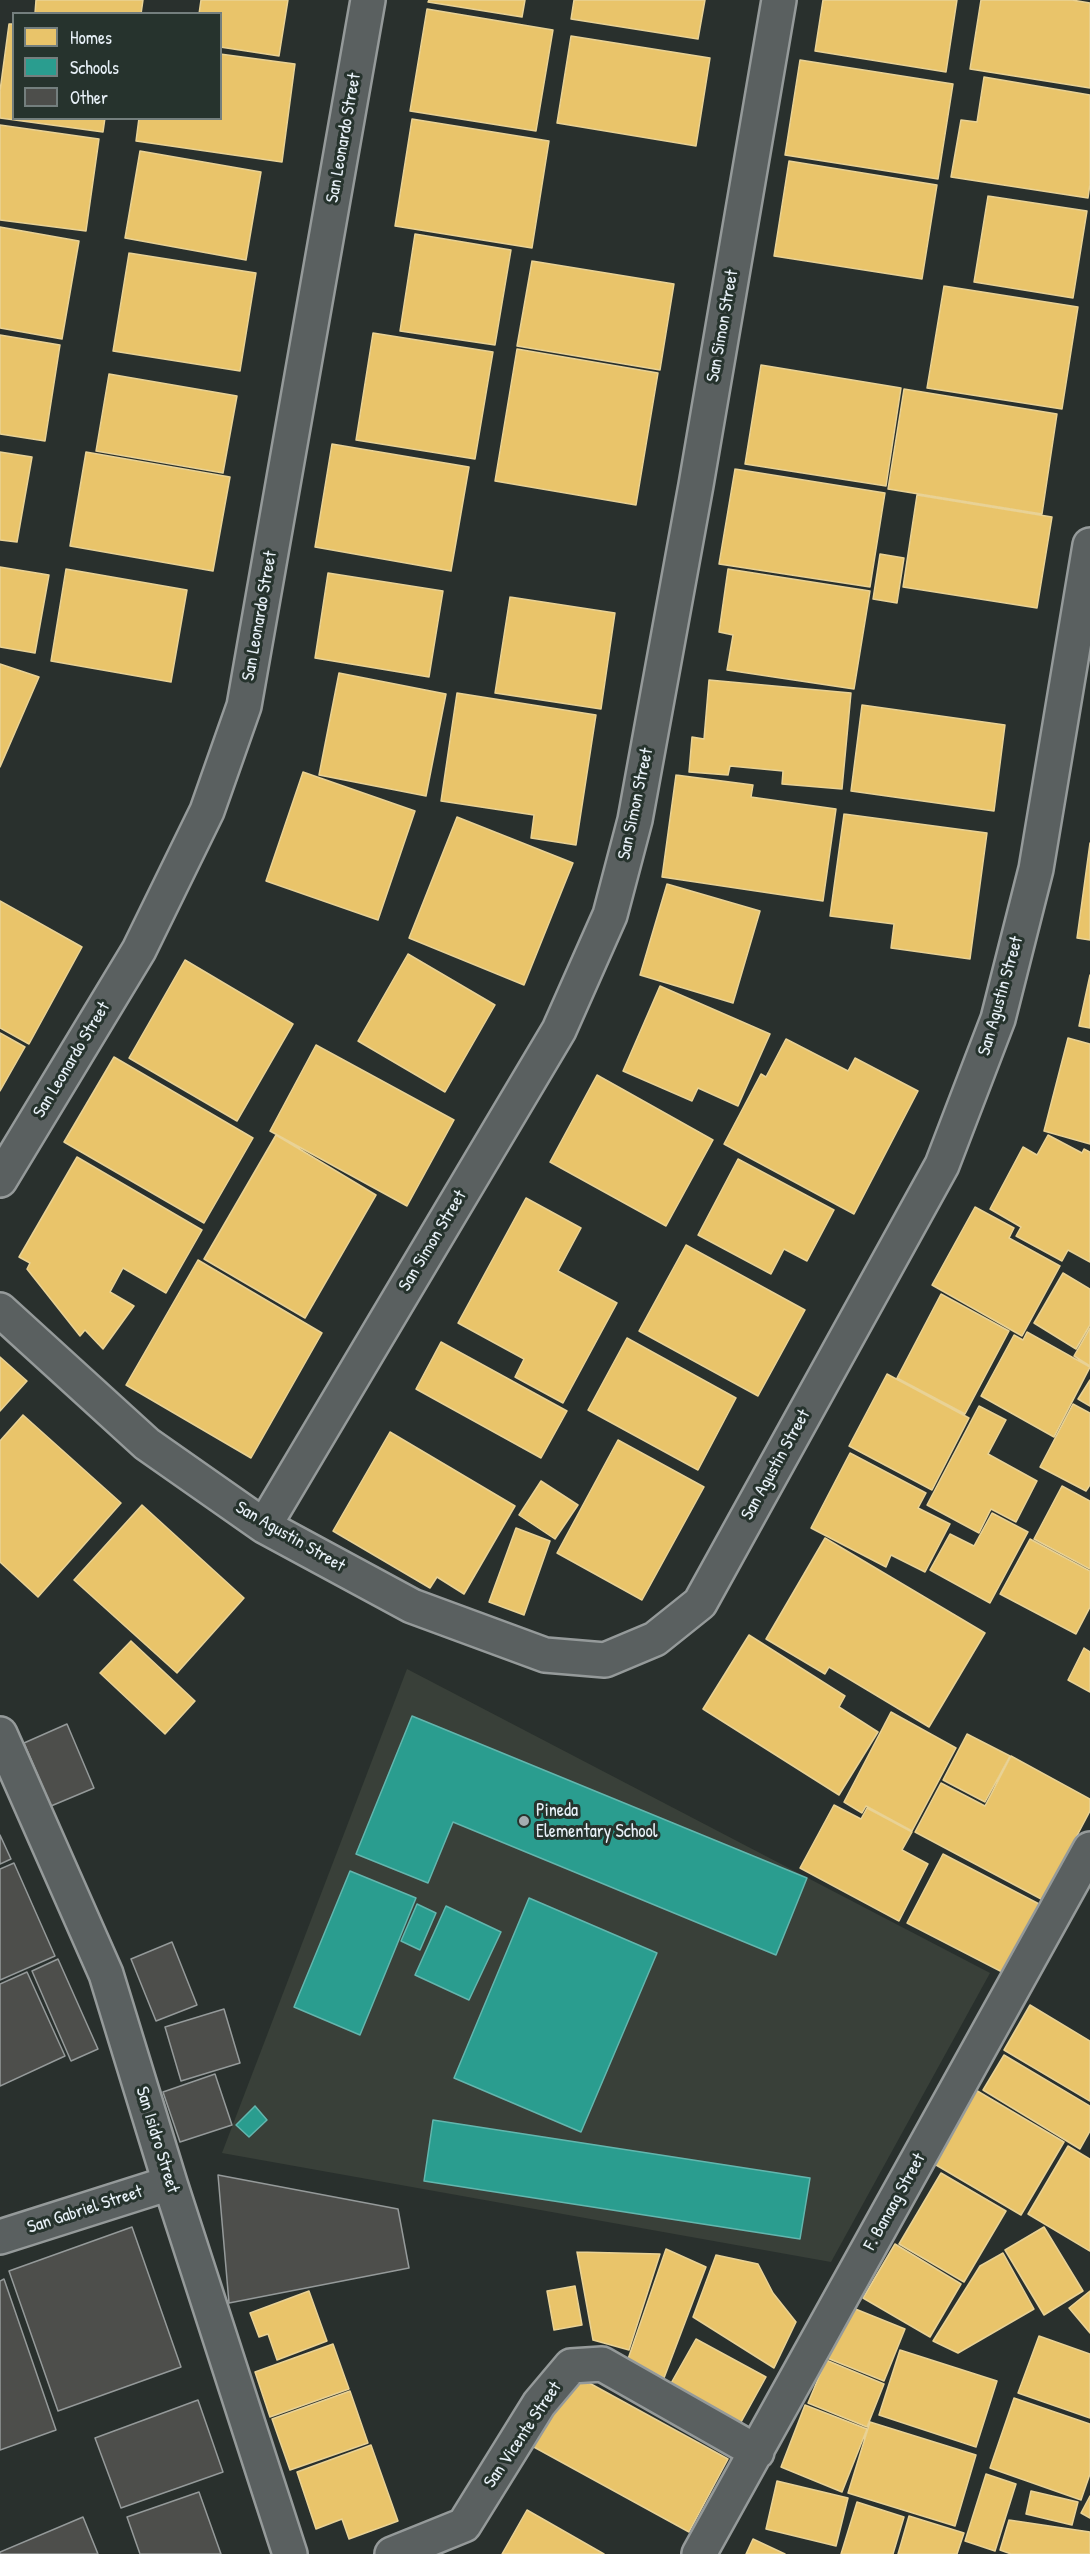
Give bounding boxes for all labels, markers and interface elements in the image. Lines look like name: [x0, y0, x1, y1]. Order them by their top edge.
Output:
legend: [12, 12, 222, 120]
text: Homes: [70, 25, 112, 50]
text: Schools: [70, 55, 119, 80]
street label: San Leonardo Street: [322, 72, 366, 204]
text: Other: [70, 85, 108, 110]
street label: San Simon Street: [703, 268, 743, 384]
street label: San Leonardo Street: [238, 550, 282, 682]
street label: San Simon Street: [614, 746, 658, 862]
street label: San Agustin Street: [974, 934, 1028, 1058]
street label: San Leonardo Street: [29, 998, 115, 1122]
street label: San Simon Street: [394, 1187, 472, 1295]
street label: San Agustin Street: [737, 1406, 815, 1524]
street label: San Agustin Street: [231, 1497, 349, 1577]
place label: Pineda Elementary School: [536, 1800, 657, 1842]
marker: Pineda Elementary School: [517, 1814, 531, 1828]
street label: San Isidro Street: [131, 2084, 183, 2196]
street label: F. Banaag Street: [860, 2150, 930, 2254]
street label: San Gabriel Street: [25, 2181, 145, 2239]
street label: San Vicente Street: [480, 2378, 566, 2492]

